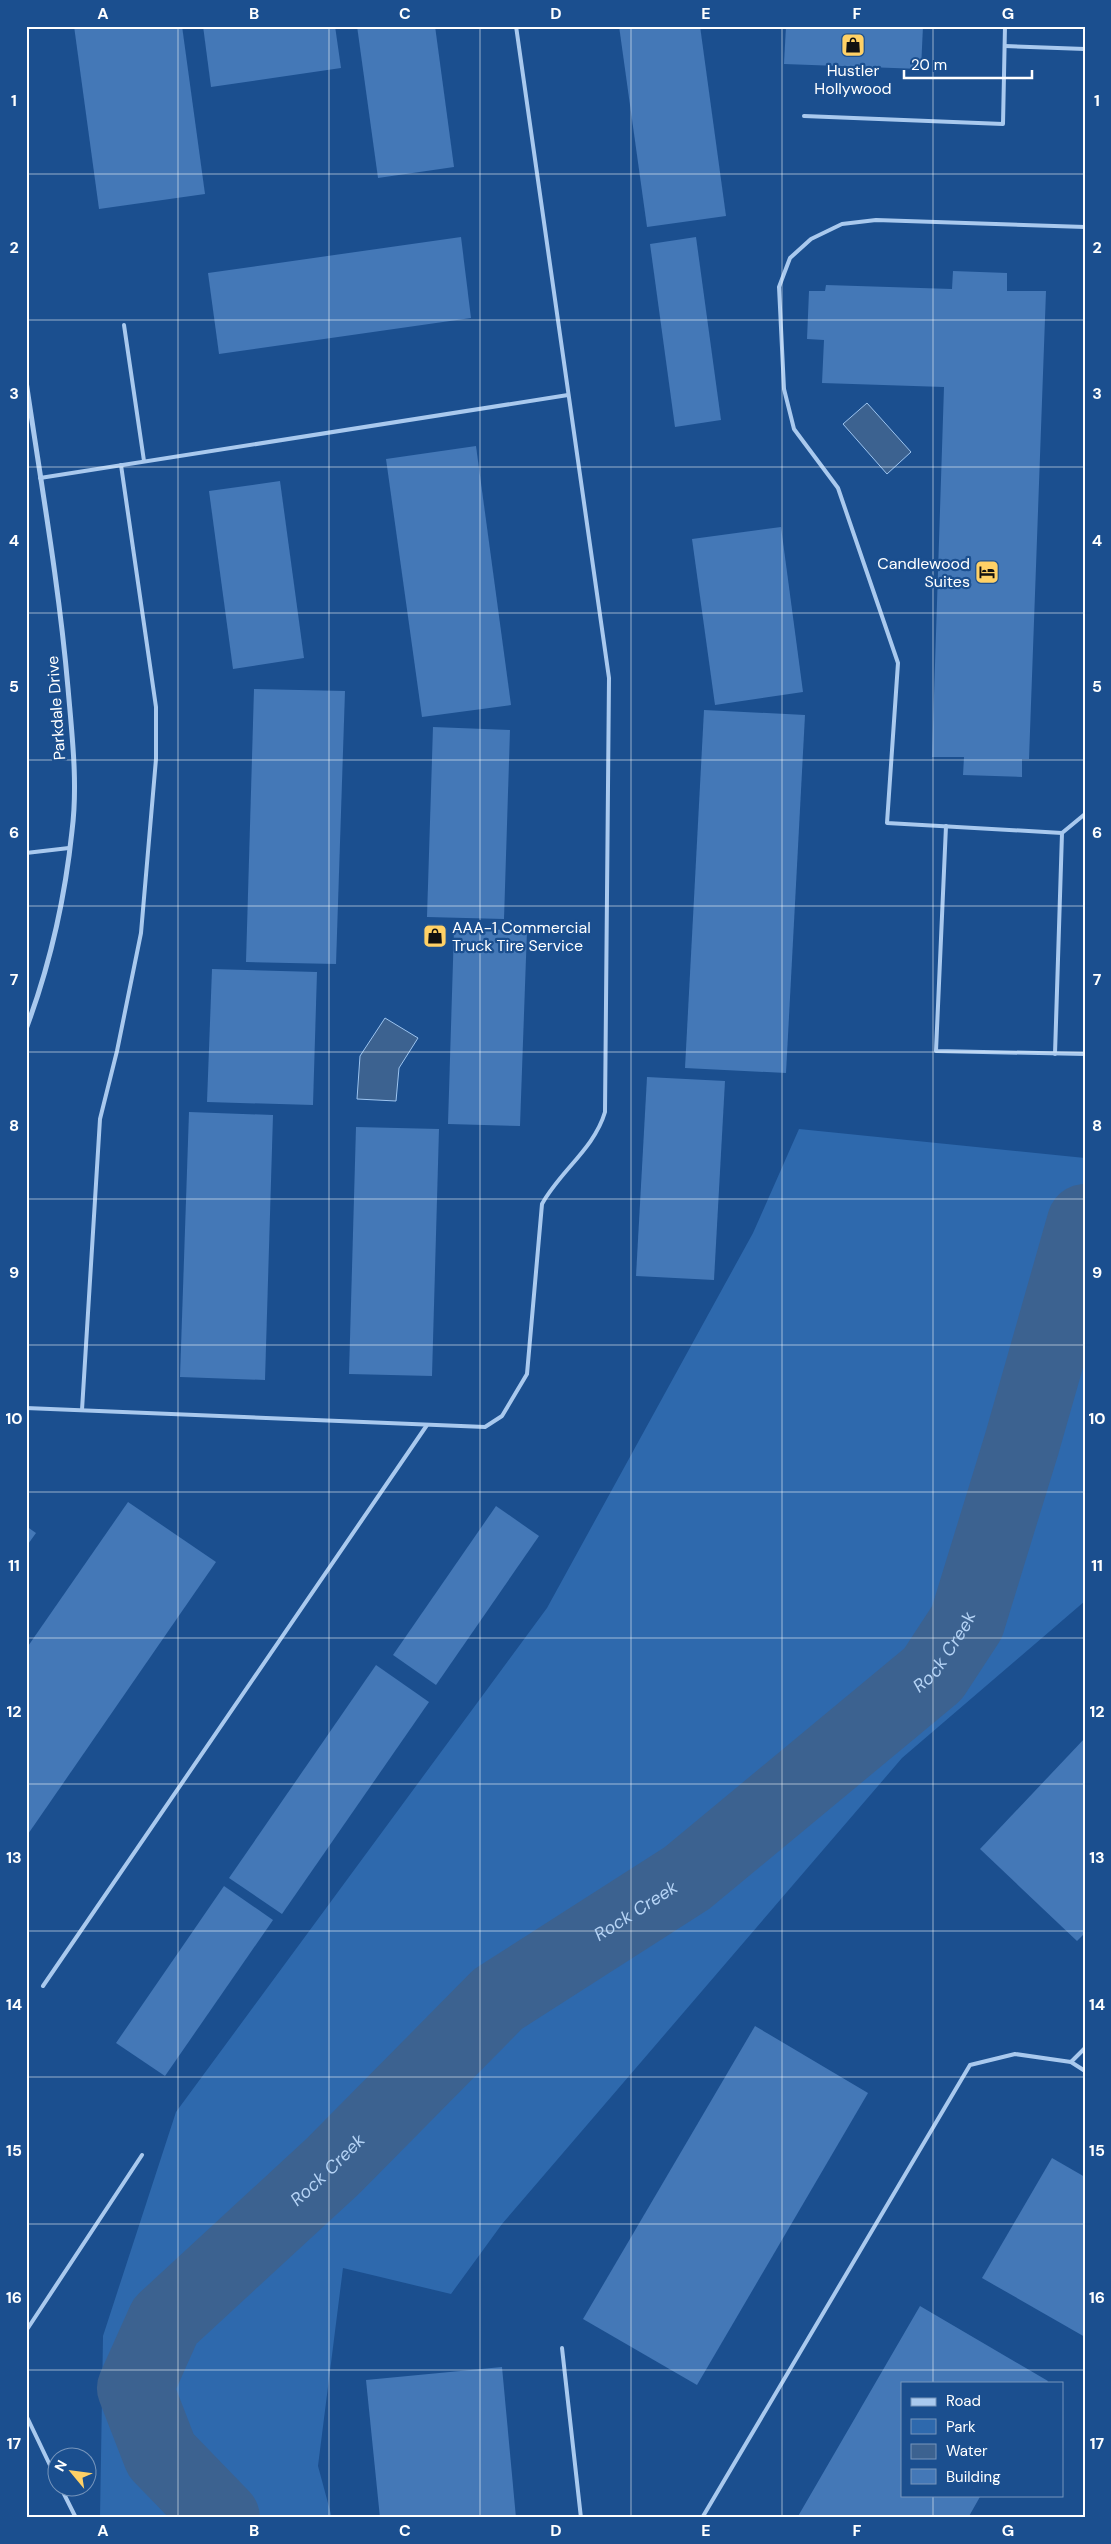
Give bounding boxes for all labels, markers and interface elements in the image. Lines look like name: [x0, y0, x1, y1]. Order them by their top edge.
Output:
text: A: [97, 3, 109, 24]
text: B: [249, 3, 259, 24]
text: C: [399, 3, 411, 24]
text: D: [550, 3, 562, 24]
text: E: [701, 3, 711, 24]
text: F: [853, 3, 862, 24]
text: G: [1002, 3, 1014, 24]
shop icon: Hustler Hollywood: [840, 32, 866, 58]
scale bar: [904, 48, 1031, 80]
text: 20 m: [911, 55, 947, 75]
place label: Hustler Hollywood: [814, 60, 892, 99]
text: 1: [11, 90, 17, 111]
text: 1: [1094, 90, 1100, 111]
text: 2: [9, 237, 19, 258]
text: 2: [1092, 237, 1102, 258]
text: 3: [9, 383, 19, 404]
text: 3: [1092, 383, 1102, 404]
text: 4: [9, 530, 19, 551]
text: 4: [1092, 530, 1102, 551]
place label: Candlewood Suites: [877, 553, 970, 592]
hotel icon: Candlewood Suites: [974, 559, 1000, 585]
street label: Parkdale Drive: [42, 655, 70, 761]
text: 5: [9, 676, 19, 697]
text: 5: [1092, 676, 1102, 697]
text: 6: [9, 822, 19, 843]
text: 6: [1092, 822, 1102, 843]
place label: AAA-1 Commercial Truck Tire Service: [452, 917, 591, 956]
shop icon: AAA-1 Commercial Truck Tire Service: [422, 923, 448, 949]
text: 7: [10, 969, 19, 990]
text: 7: [1093, 969, 1102, 990]
text: 8: [9, 1115, 19, 1136]
text: 8: [1092, 1115, 1102, 1136]
text: 9: [9, 1262, 19, 1283]
text: 9: [1092, 1262, 1102, 1283]
text: 10: [5, 1408, 23, 1429]
text: 10: [1088, 1408, 1106, 1429]
text: 11: [8, 1555, 20, 1576]
text: 11: [1091, 1555, 1103, 1576]
water label: Rock Creek: [908, 1608, 982, 1698]
text: 12: [6, 1701, 22, 1722]
text: 12: [1089, 1701, 1105, 1722]
text: 13: [6, 1847, 22, 1868]
text: 13: [1089, 1847, 1105, 1868]
water label: Rock Creek: [589, 1875, 683, 1946]
text: 14: [6, 1994, 22, 2015]
text: 14: [1089, 1994, 1105, 2015]
water label: Rock Creek: [285, 2128, 371, 2211]
text: 15: [6, 2140, 22, 2161]
text: 15: [1089, 2140, 1105, 2161]
text: 16: [6, 2287, 22, 2308]
text: 16: [1089, 2287, 1105, 2308]
legend: [901, 2382, 1064, 2496]
text: Road: [946, 2391, 981, 2411]
text: Park: [946, 2417, 976, 2437]
text: 17: [7, 2433, 22, 2454]
text: 17: [1090, 2433, 1105, 2454]
text: Water: [946, 2441, 988, 2461]
north arrow: [48, 2446, 98, 2496]
text: N: [50, 2457, 71, 2475]
text: Building: [946, 2467, 1001, 2487]
text: A: [97, 2520, 109, 2541]
text: B: [249, 2520, 259, 2541]
text: C: [399, 2520, 411, 2541]
text: D: [550, 2520, 562, 2541]
text: E: [701, 2520, 711, 2541]
text: F: [853, 2520, 862, 2541]
text: G: [1002, 2520, 1014, 2541]

